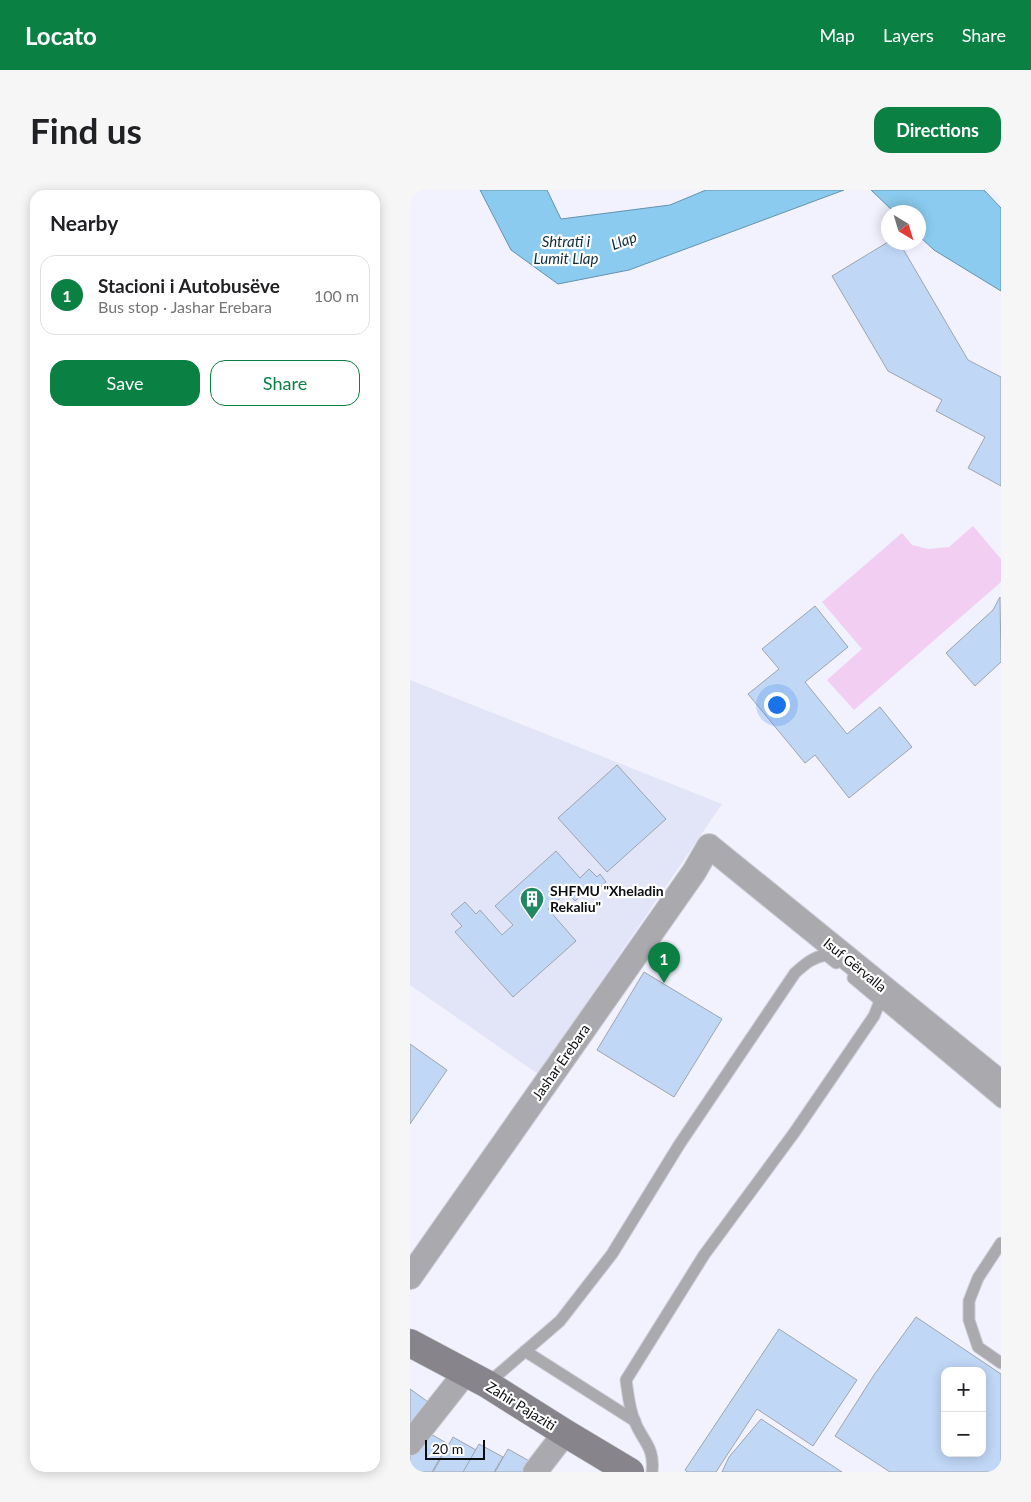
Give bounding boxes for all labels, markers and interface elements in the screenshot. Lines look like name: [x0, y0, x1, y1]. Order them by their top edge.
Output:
text: Locato: [25, 21, 97, 50]
text: Map: [819, 24, 855, 46]
text: Layers: [883, 24, 934, 46]
text: Share: [962, 24, 1006, 46]
button: Directions: [874, 107, 1001, 153]
text: Find us: [30, 109, 142, 151]
north arrow: [881, 205, 926, 250]
text: Nearby: [50, 210, 118, 235]
water label: Llap: [608, 227, 639, 253]
water label: Shtrati i Lumit Llap: [534, 232, 598, 267]
text: Stacioni i Autobusëve: [98, 274, 280, 297]
text: 1: [62, 286, 72, 305]
text: 100 m: [314, 286, 359, 305]
text: Bus stop · Jashar Erebara: [98, 297, 272, 316]
button: Save: [50, 360, 200, 406]
button: Share: [210, 360, 360, 406]
your location: [764, 692, 790, 718]
place label: SHFMU "Xheladin Rekaliu": [550, 882, 664, 915]
building icon: SHFMU "Xheladin Rekaliu": [519, 886, 545, 920]
street label: Isuf Gërvalla: [820, 934, 890, 995]
pin: 1: [648, 942, 680, 983]
street label: Jashar Erebara: [528, 1021, 593, 1103]
map controls: [941, 1367, 986, 1457]
button: +: [941, 1367, 986, 1412]
street label: Zahir Pajaziti: [483, 1378, 559, 1434]
button: −: [941, 1412, 986, 1457]
scale bar: [425, 1437, 485, 1460]
text: 20 m: [432, 1440, 463, 1457]

